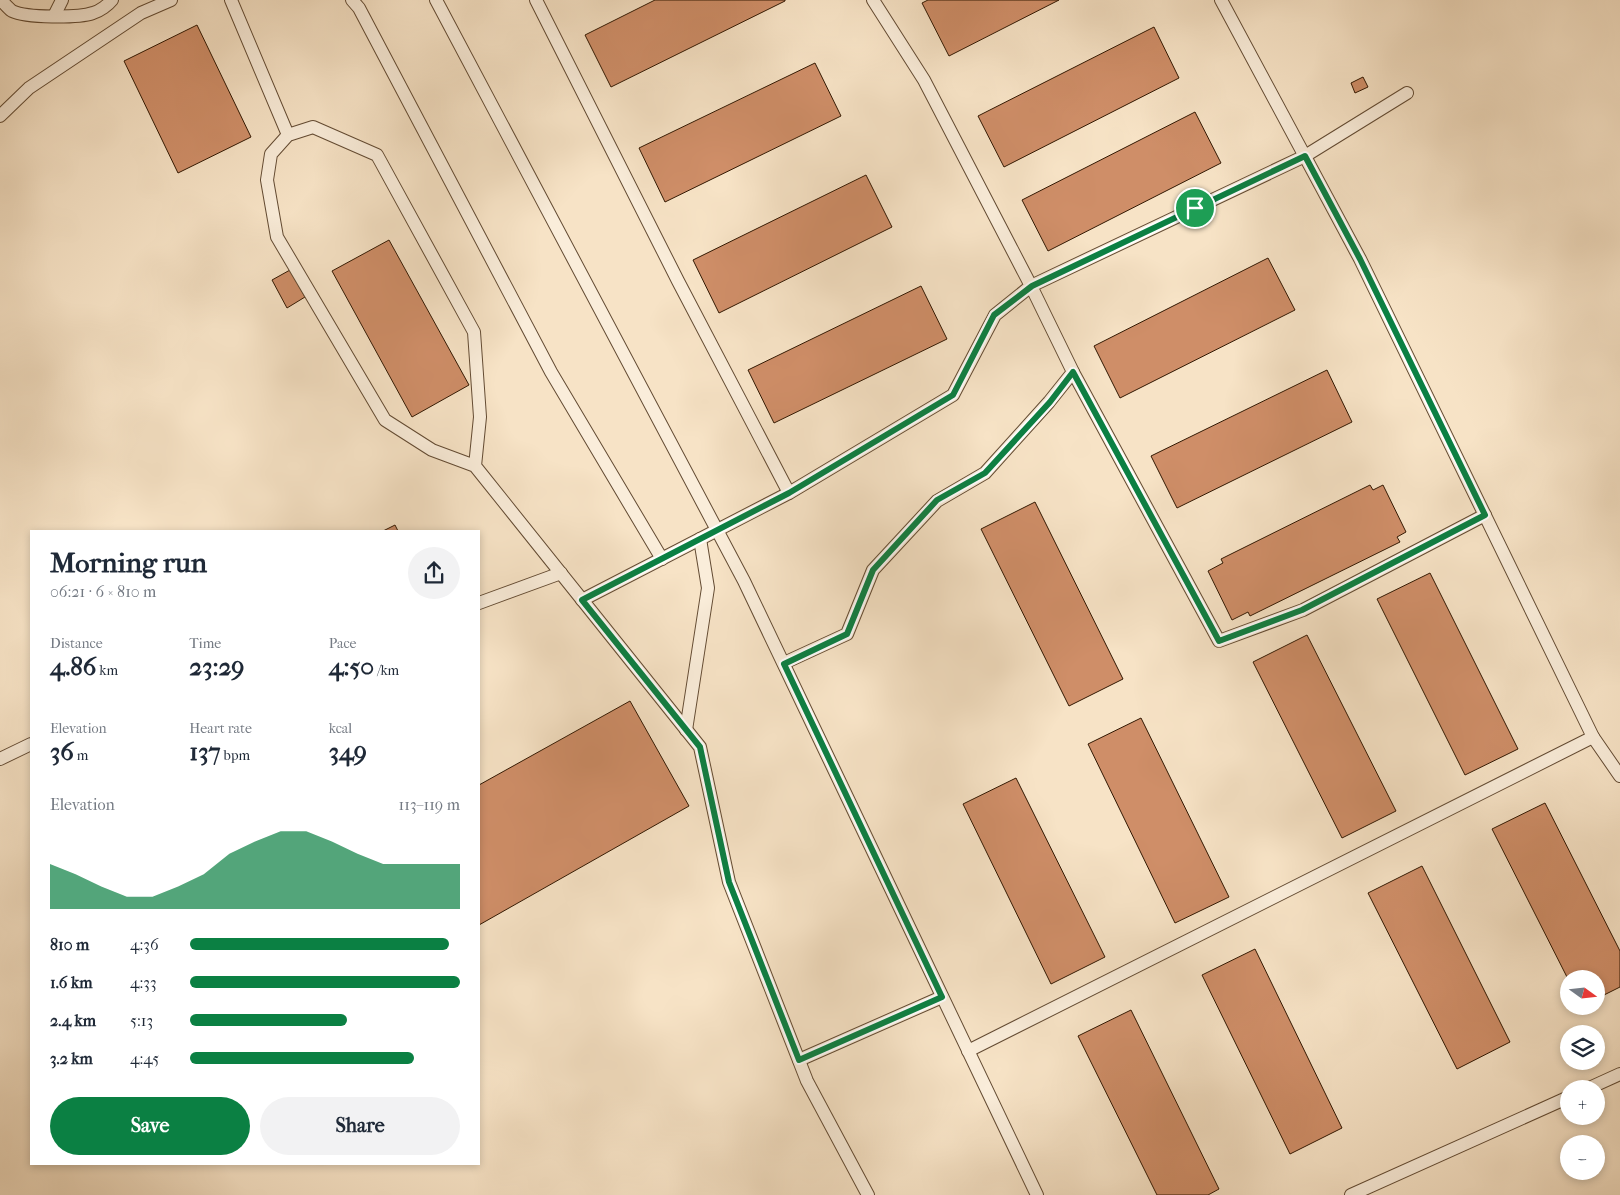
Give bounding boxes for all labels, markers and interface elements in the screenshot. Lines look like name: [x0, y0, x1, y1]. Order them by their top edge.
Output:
pin: [1174, 187, 1216, 229]
icon: arrive: [1181, 194, 1209, 222]
text: Morning run: [50, 546, 207, 579]
button: share: [408, 547, 460, 599]
text: 06:21 · 6 × 810 m: [50, 582, 156, 601]
text: Distance: [50, 635, 103, 652]
text: Time: [189, 635, 221, 652]
text: Pace: [329, 635, 357, 652]
text: 4.86: [50, 652, 96, 681]
text: 23:29: [189, 652, 244, 681]
text: 4:50: [329, 652, 374, 681]
text: km: [96, 662, 118, 679]
text: /km: [374, 662, 399, 679]
text: Elevation: [50, 720, 107, 737]
text: Heart rate: [189, 720, 252, 737]
text: kcal: [329, 720, 352, 737]
text: 36: [50, 737, 74, 766]
text: 137: [189, 737, 221, 766]
text: 349: [329, 737, 367, 766]
text: m: [74, 747, 88, 764]
text: bpm: [221, 747, 250, 764]
text: Elevation: [50, 795, 115, 814]
text: 113–119 m: [398, 795, 460, 814]
text: 810 m: [50, 935, 89, 954]
text: 4:36: [130, 935, 159, 954]
north arrow: [1560, 970, 1605, 1015]
map controls: [1560, 970, 1605, 1180]
text: 1.6 km: [50, 973, 92, 992]
text: 4:33: [130, 973, 156, 992]
text: 2.4 km: [50, 1011, 96, 1030]
text: 5:13: [130, 1011, 153, 1030]
button: layers: [1560, 1025, 1605, 1070]
text: 3.2 km: [50, 1049, 93, 1068]
text: 4:45: [130, 1049, 159, 1068]
button: +: [1560, 1080, 1605, 1125]
button: Save: [50, 1097, 250, 1155]
button: Share: [260, 1097, 460, 1155]
button: −: [1560, 1135, 1605, 1180]

